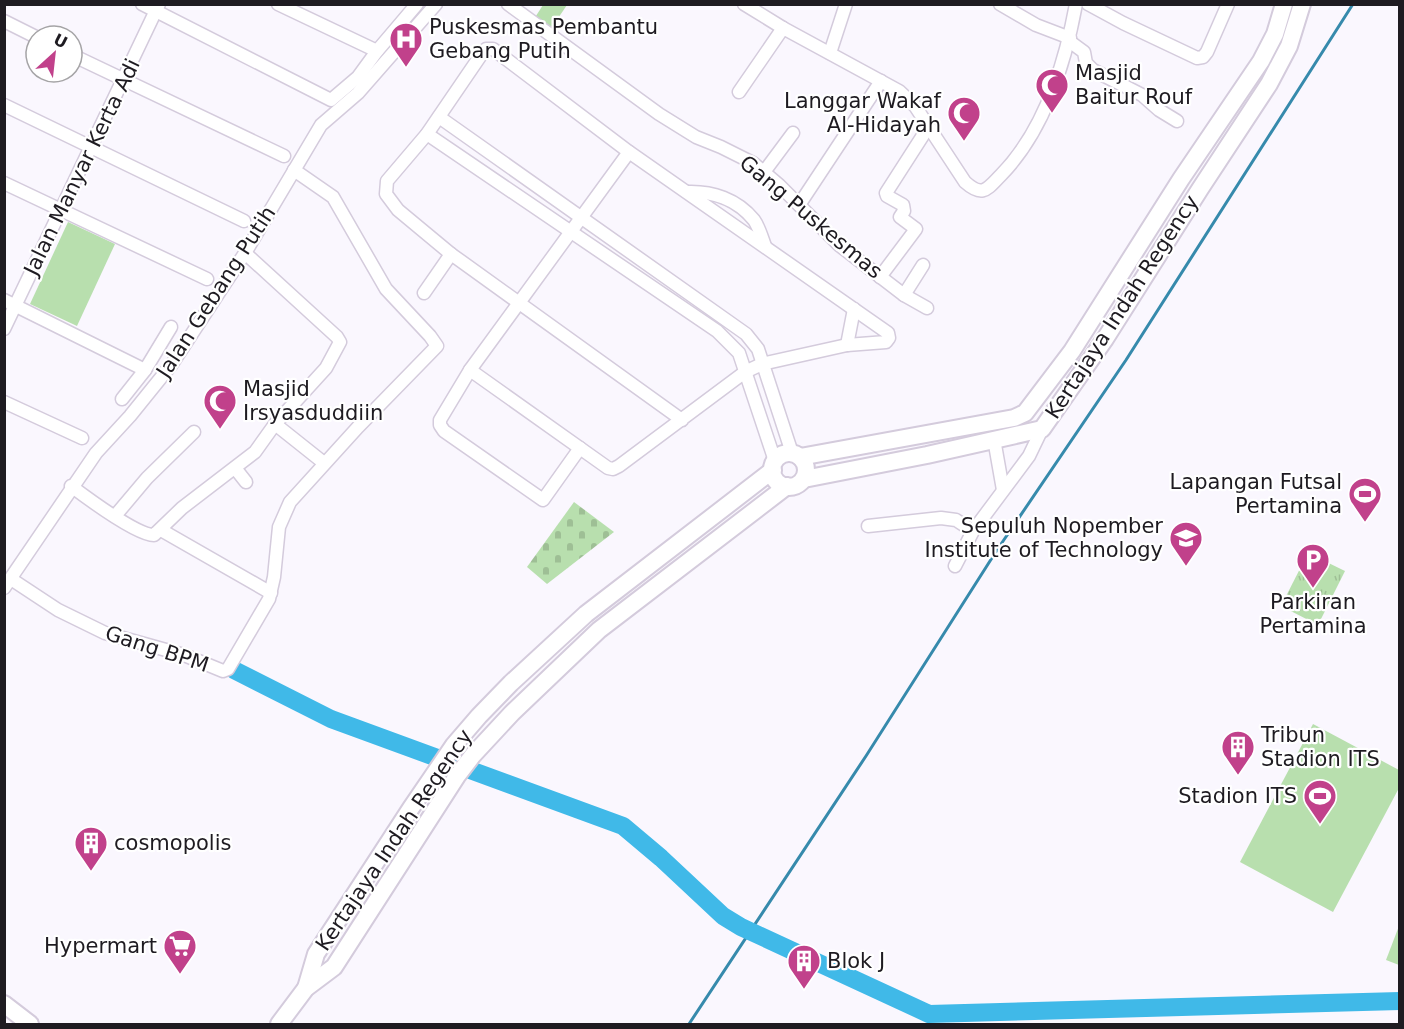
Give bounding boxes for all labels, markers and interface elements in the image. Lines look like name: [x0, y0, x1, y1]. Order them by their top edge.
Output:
place label: Puskesmas Pembantu Gebang Putih: [429, 15, 658, 63]
hospital icon: Puskesmas Pembantu Gebang Putih: [388, 21, 424, 68]
north arrow: [24, 24, 84, 84]
text: U: [50, 30, 71, 52]
street label: Jalan Manyar Kerta Adi: [18, 55, 145, 281]
place label: Masjid Baitur Rouf: [1075, 61, 1193, 109]
mosque icon: Masjid Baitur Rouf: [1034, 67, 1070, 114]
place label: Langgar Wakaf Al-Hidayah: [784, 89, 942, 137]
mosque icon: Langgar Wakaf Al-Hidayah: [946, 95, 982, 142]
street label: Gang Puskesmas: [735, 150, 887, 284]
street label: Kertajaya Indah Regency: [1041, 191, 1203, 423]
street label: Jalan Gebang Putih: [151, 202, 280, 384]
place label: Masjid Irsyasduddiin: [243, 377, 383, 425]
mosque icon: Masjid Irsyasduddiin: [202, 383, 238, 430]
place label: Lapangan Futsal Pertamina: [1170, 470, 1342, 518]
sports icon: Lapangan Futsal Pertamina: [1347, 476, 1383, 523]
place label: Sepuluh Nopember Institute of Technology: [925, 514, 1163, 562]
school or university icon: Sepuluh Nopember Institute of Technology: [1168, 520, 1204, 567]
parking icon: Parkiran Pertamina: [1295, 542, 1331, 589]
place label: Parkiran Pertamina: [1259, 590, 1367, 638]
street label: Gang BPM: [102, 621, 212, 677]
place label: Tribun Stadion ITS: [1260, 723, 1380, 771]
street label: Kertajaya Indah Regency: [311, 725, 477, 955]
building icon: Tribun Stadion ITS: [1220, 729, 1256, 776]
sports icon: Stadion ITS: [1302, 778, 1338, 825]
place label: Stadion ITS: [1178, 784, 1297, 808]
building icon: cosmopolis: [73, 825, 109, 872]
place label: cosmopolis: [114, 831, 231, 855]
supermarket icon: Hypermart: [162, 928, 198, 975]
place label: Hypermart: [44, 934, 157, 958]
building icon: Blok J: [786, 943, 822, 990]
place label: Blok J: [827, 949, 885, 973]

